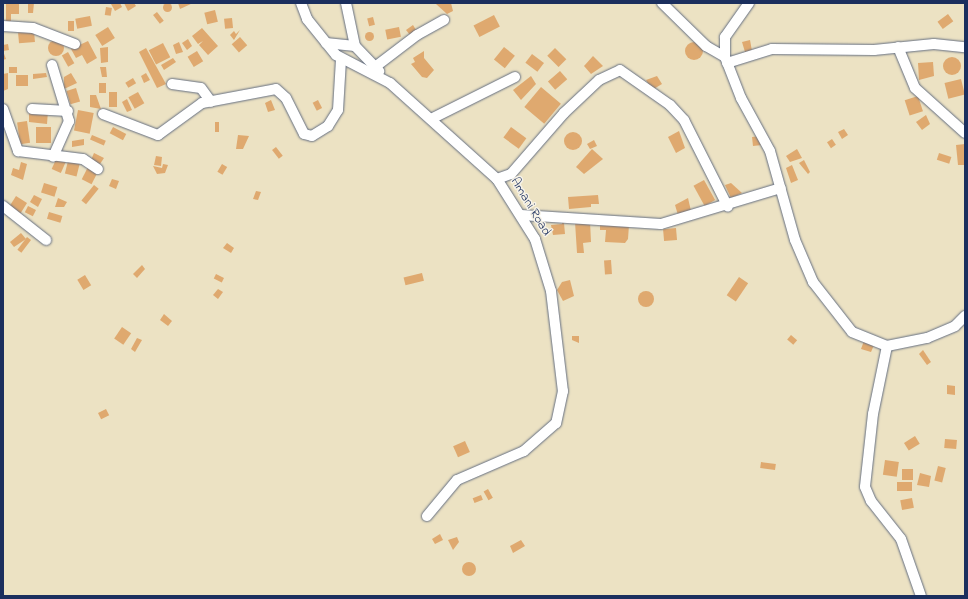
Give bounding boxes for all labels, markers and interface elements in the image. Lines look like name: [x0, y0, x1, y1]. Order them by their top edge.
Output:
street label: Amani Road: [506, 175, 554, 239]

